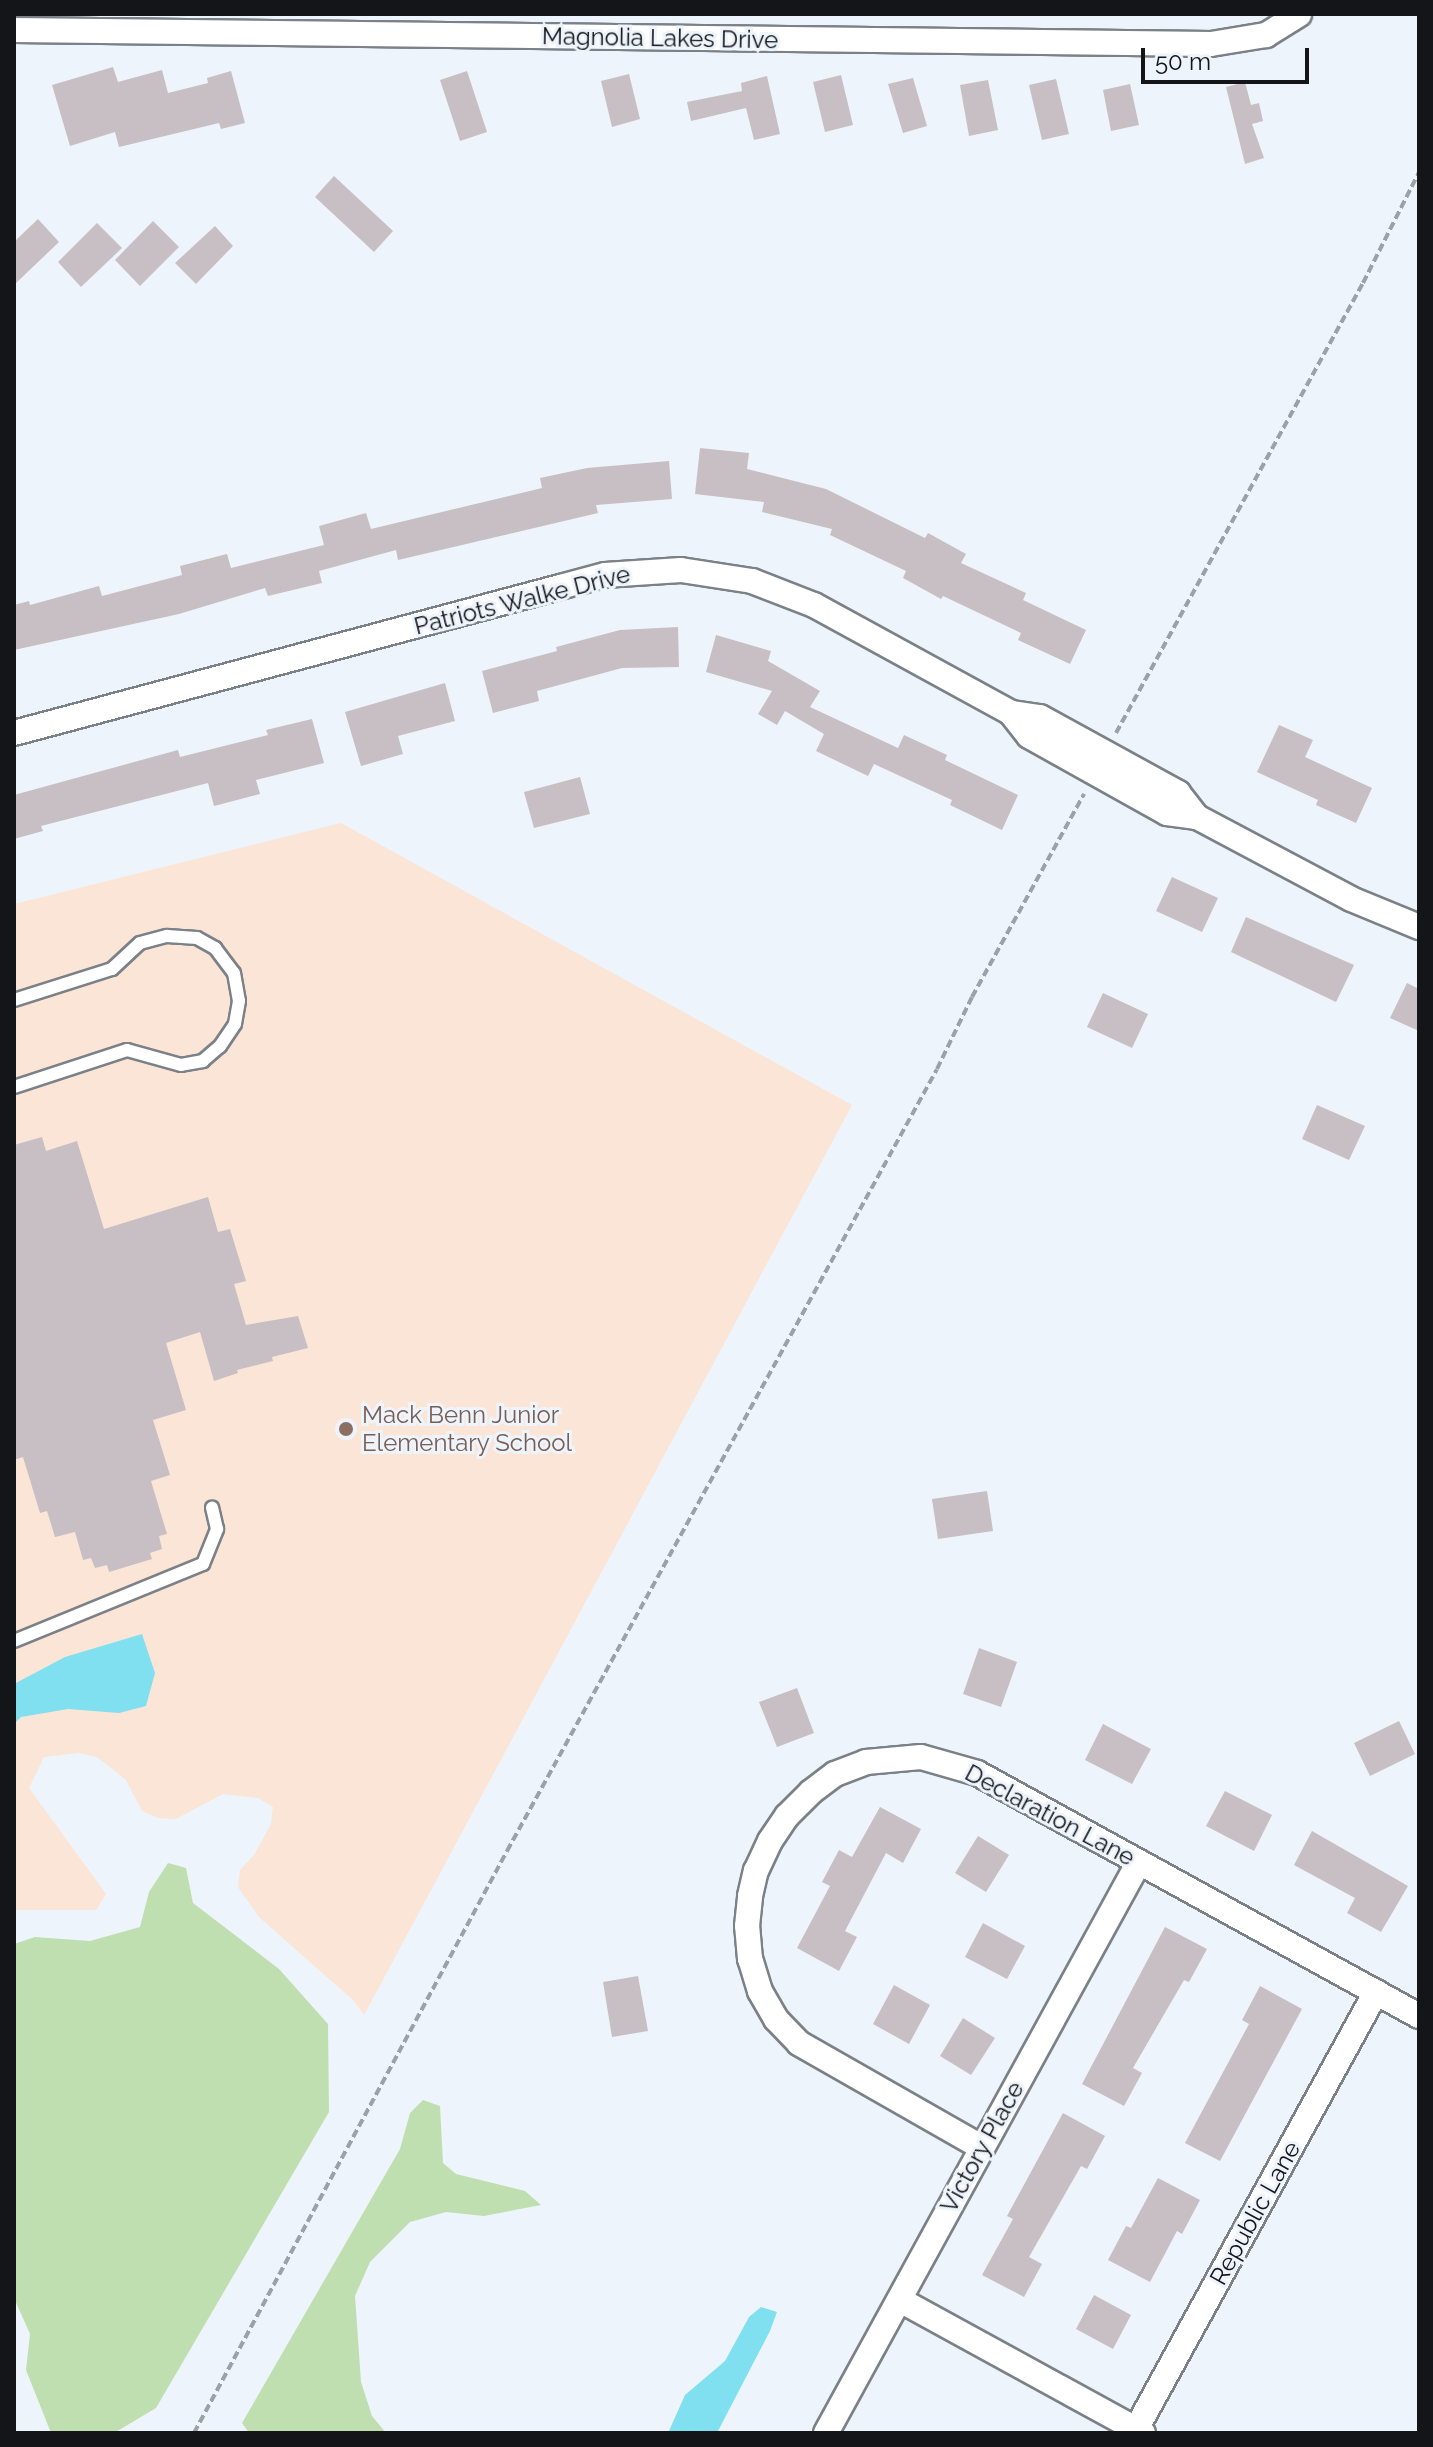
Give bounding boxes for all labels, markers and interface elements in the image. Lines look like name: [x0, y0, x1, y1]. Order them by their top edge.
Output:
street label: Magnolia Lakes Drive: [542, 22, 778, 54]
scale bar: [1145, 32, 1313, 82]
text: 50 m: [1155, 47, 1211, 76]
street label: Patriots Walke Drive: [411, 559, 633, 641]
place label: Mack Benn Junior Elementary School: [362, 1401, 573, 1457]
marker: Mack Benn Junior Elementary School: [337, 1420, 355, 1438]
street label: Declaration Lane: [960, 1758, 1140, 1872]
street label: Victory Place: [934, 2076, 1030, 2218]
street label: Republic Lane: [1204, 2136, 1306, 2290]

